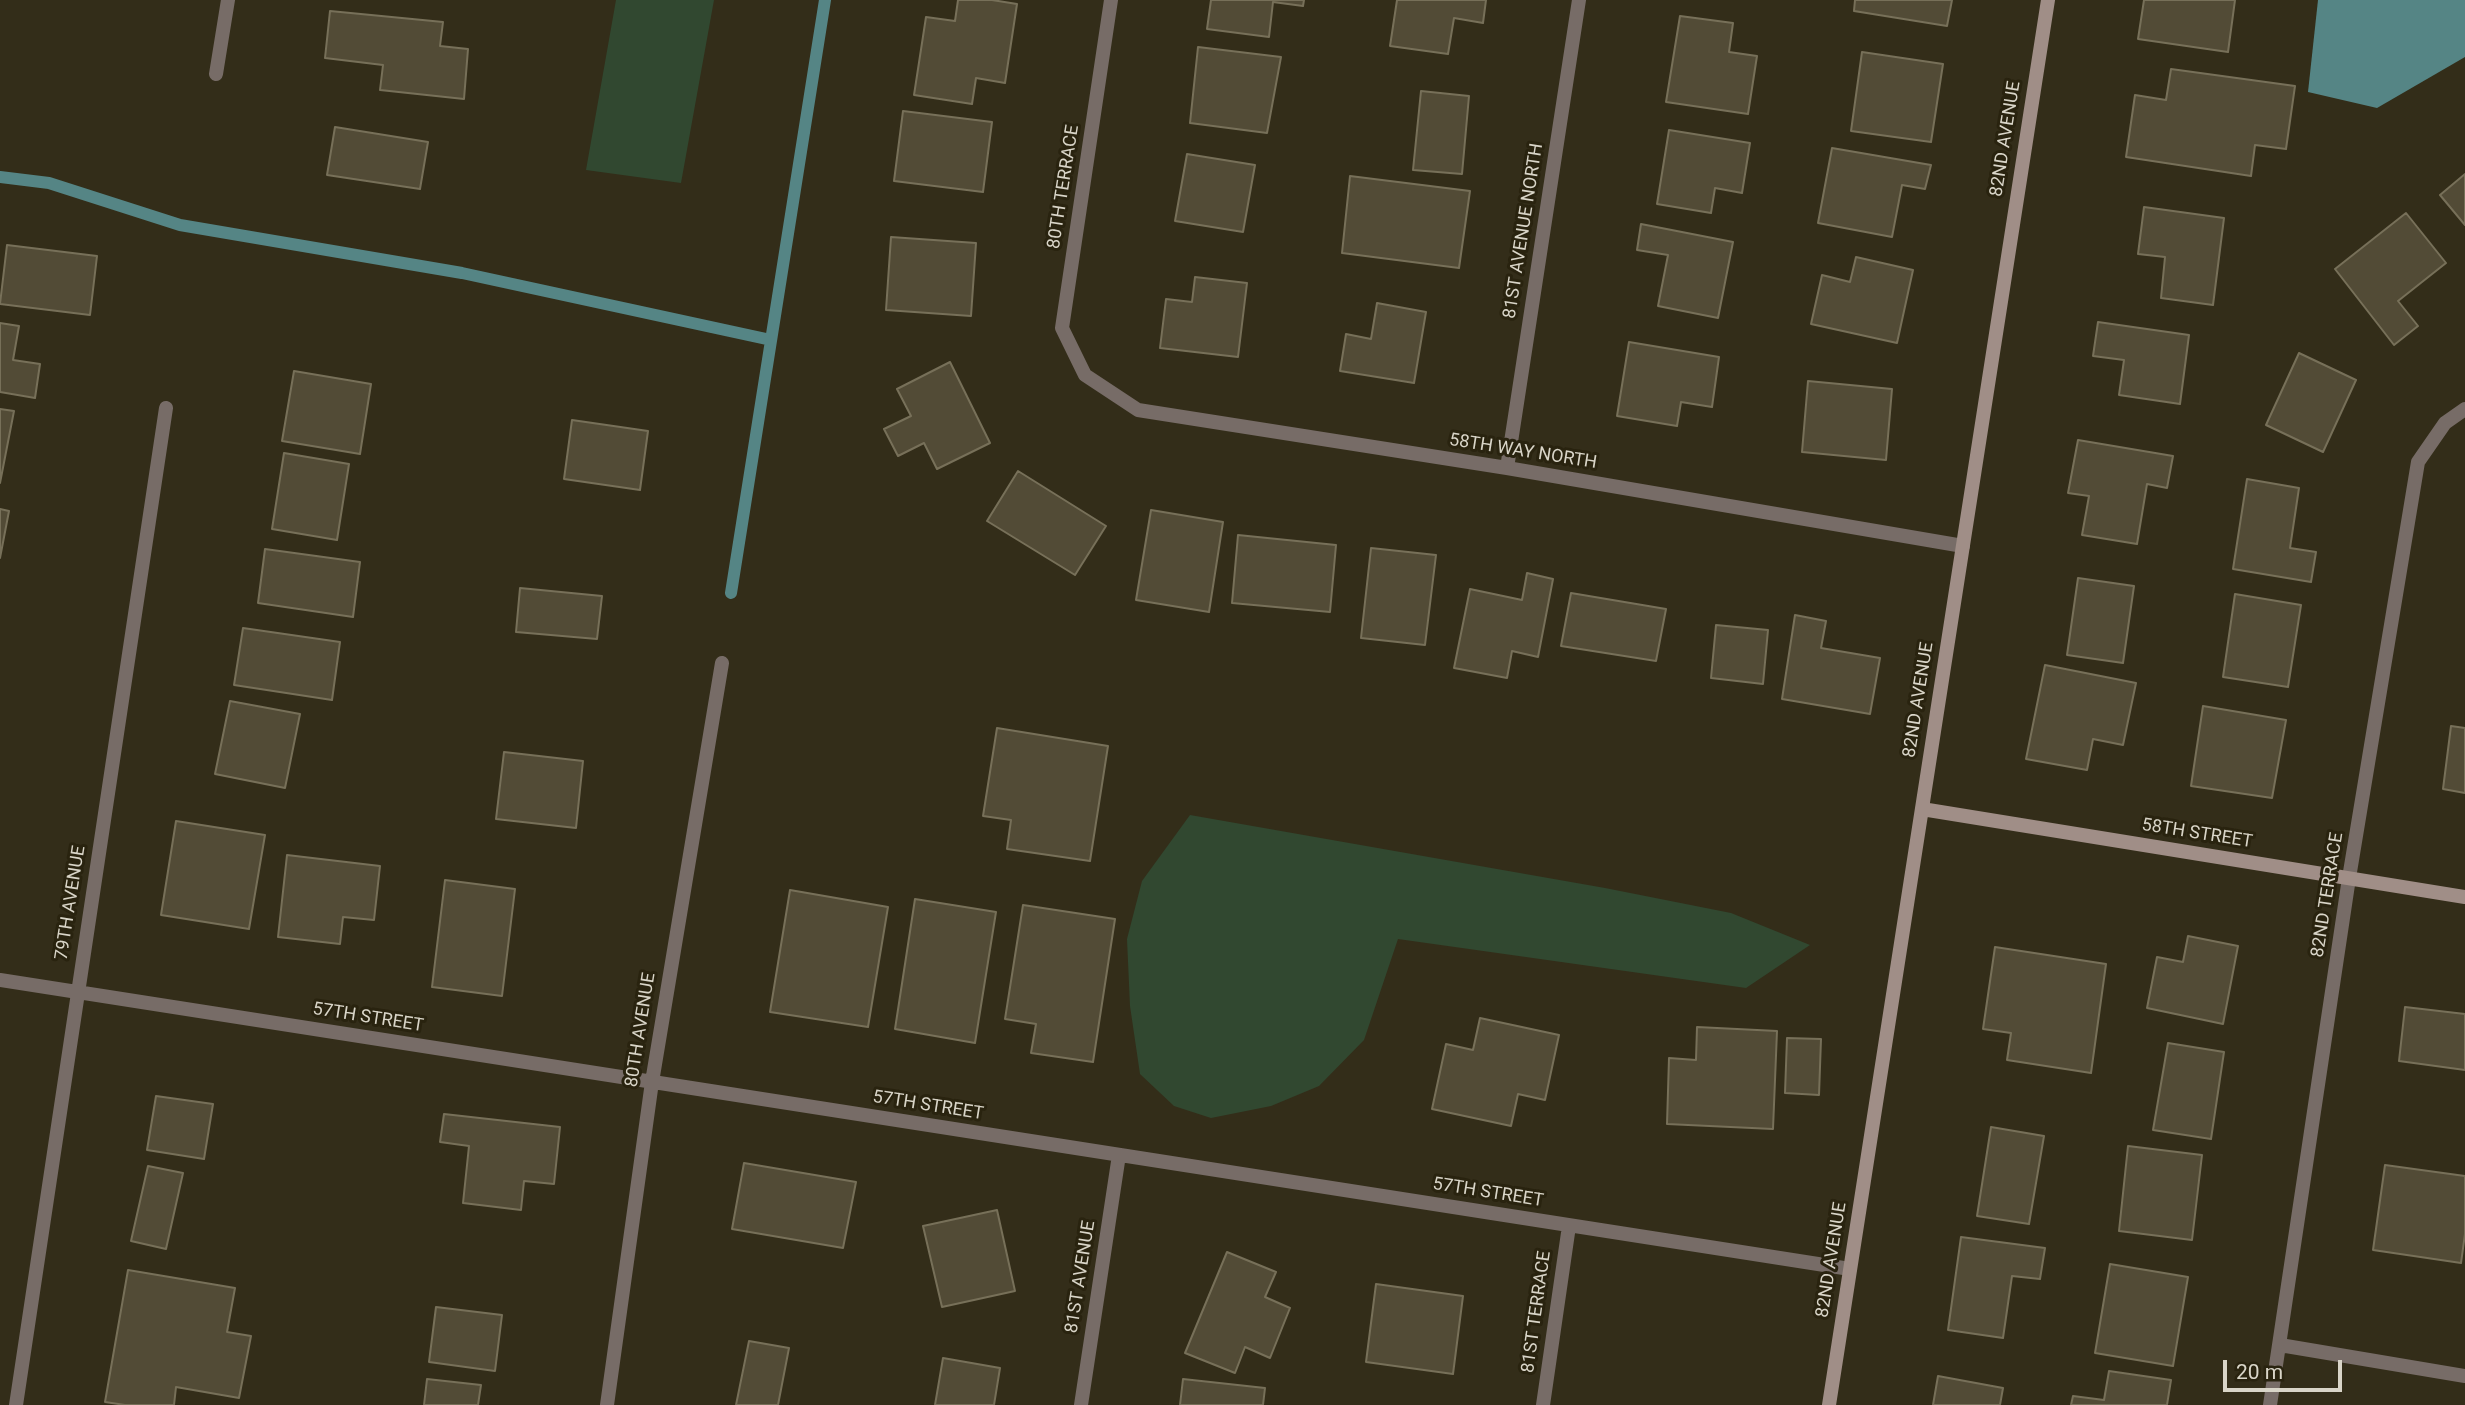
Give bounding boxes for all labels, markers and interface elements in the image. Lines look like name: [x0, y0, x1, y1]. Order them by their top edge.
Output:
street label: 82ND AVENUE: [1986, 80, 2026, 198]
street label: 80TH TERRACE: [1044, 124, 1084, 250]
street label: 81ST AVENUE NORTH: [1499, 142, 1549, 320]
street label: 58TH WAY NORTH: [1448, 430, 1598, 474]
street label: 82ND AVENUE: [1899, 641, 1939, 759]
street label: 58TH STREET: [2140, 815, 2254, 853]
street label: 82ND TERRACE: [2307, 831, 2349, 959]
street label: 79TH AVENUE: [51, 844, 91, 962]
street label: 80TH AVENUE: [621, 971, 661, 1089]
street label: 57TH STREET: [311, 999, 425, 1037]
street label: 57TH STREET: [871, 1087, 985, 1125]
street label: 57TH STREET: [1431, 1174, 1545, 1212]
street label: 82ND AVENUE: [1812, 1201, 1852, 1319]
street label: 81ST AVENUE: [1061, 1219, 1101, 1335]
street label: 81ST TERRACE: [1518, 1250, 1556, 1374]
scale bar: [2227, 1346, 2346, 1390]
text: 20 m: [2236, 1360, 2283, 1384]

